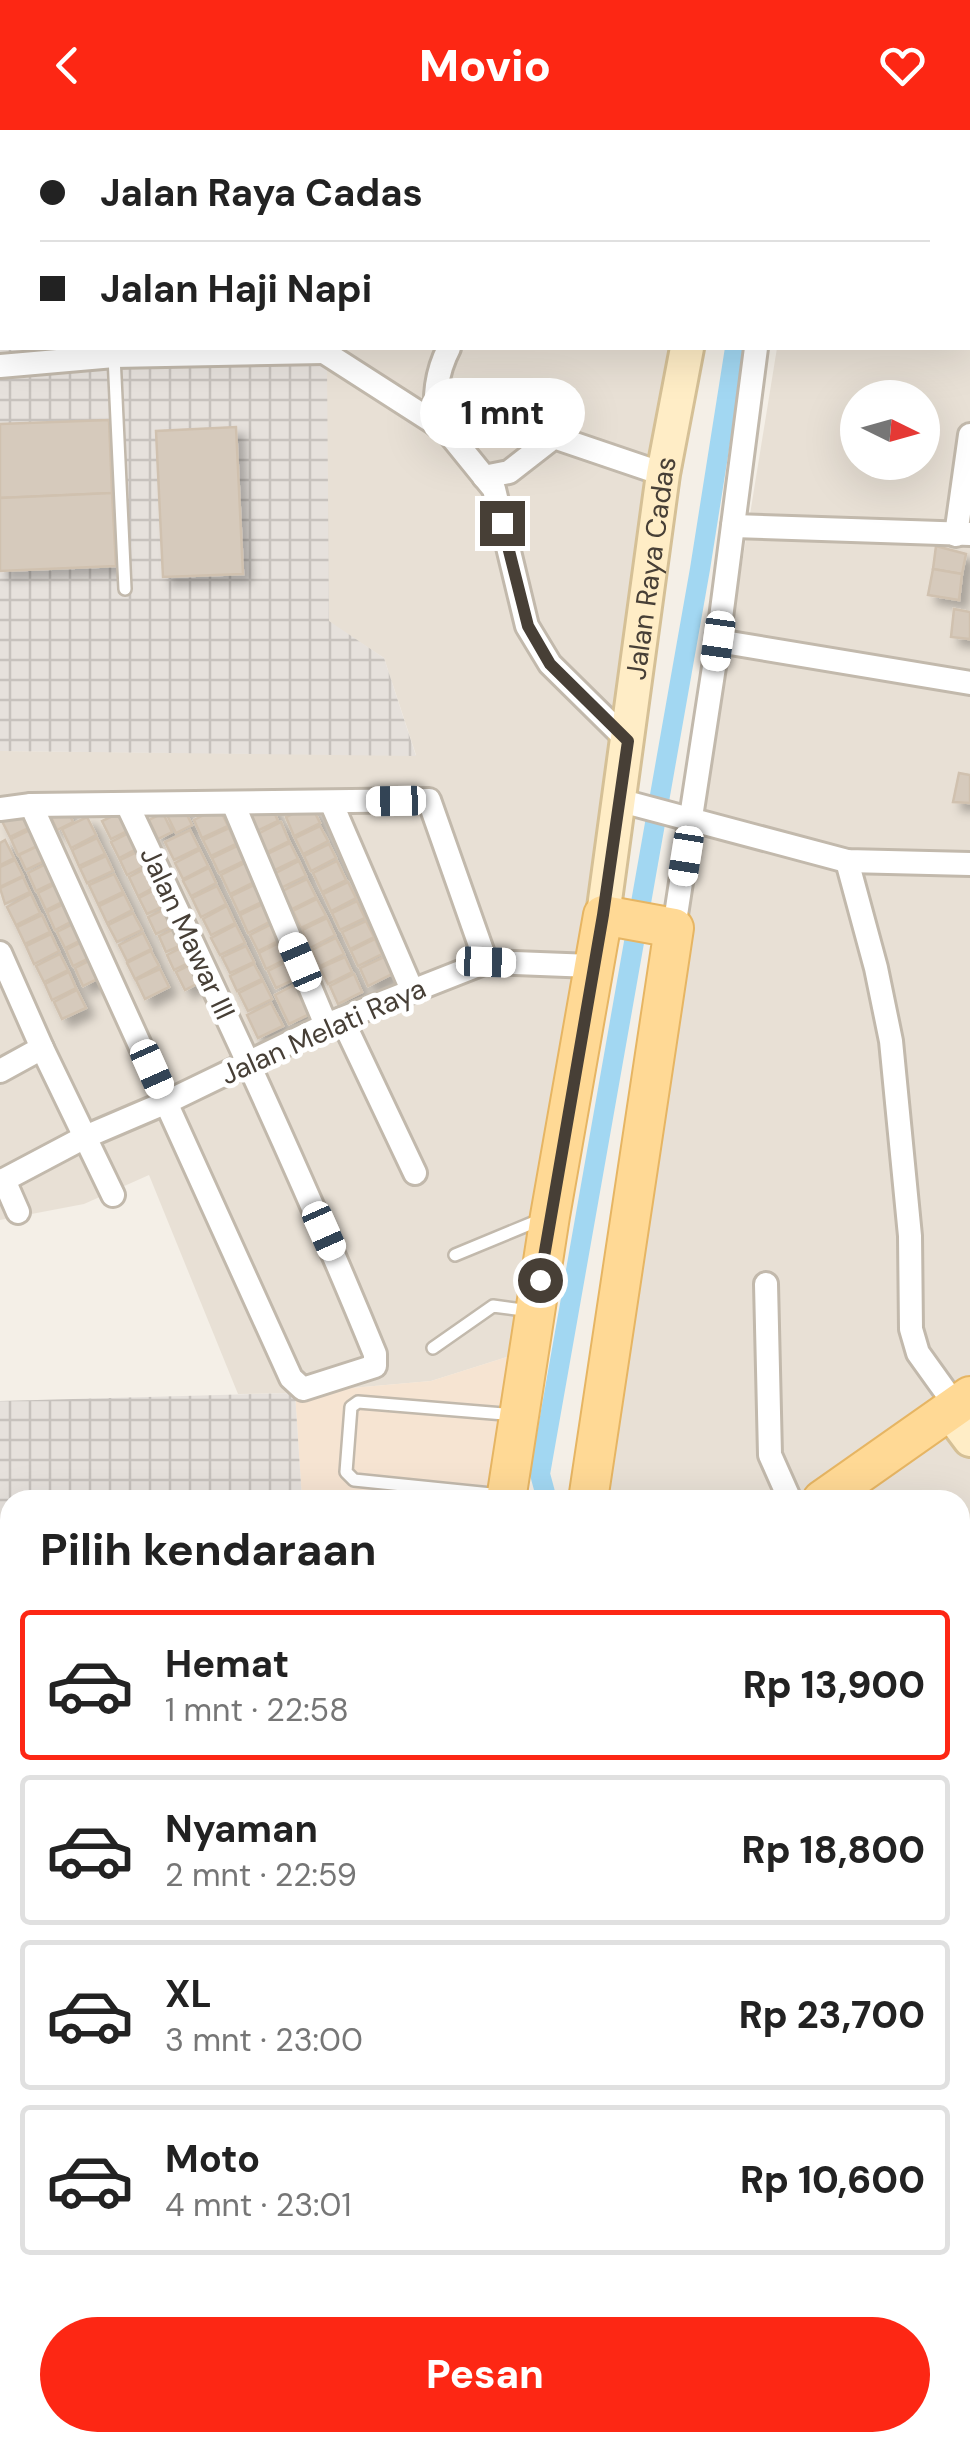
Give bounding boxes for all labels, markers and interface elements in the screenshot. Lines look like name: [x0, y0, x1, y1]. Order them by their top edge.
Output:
text: Movio: [419, 36, 551, 95]
icon: back: [40, 38, 95, 93]
icon: heart: [875, 38, 930, 93]
text: Jalan Raya Cadas: [100, 168, 423, 218]
text: Jalan Haji Napi: [100, 264, 372, 314]
callout: 1 mnt: [420, 378, 584, 448]
north arrow: [840, 380, 940, 480]
map controls: [840, 380, 940, 480]
text: 1 mnt: [461, 392, 544, 434]
street label: Jalan Raya Cadas: [617, 454, 685, 682]
route end: [480, 501, 525, 546]
car: [699, 609, 737, 673]
car: [366, 785, 426, 817]
car: [666, 824, 706, 888]
street label: Jalan Mawar III: [131, 841, 244, 1025]
car: [274, 929, 326, 995]
car: [455, 946, 517, 978]
street label: Jalan Melati Raya: [215, 970, 432, 1093]
car: [126, 1035, 178, 1103]
car: [298, 1197, 350, 1265]
route start: [518, 1258, 563, 1303]
text: Pilih kendaraan: [40, 1520, 376, 1579]
text: Hemat: [165, 1639, 289, 1689]
icon: car: [45, 1640, 135, 1730]
text: Rp 13,900: [743, 1660, 925, 1710]
text: 1 mnt · 22:58: [165, 1689, 349, 1731]
text: Nyaman: [165, 1804, 318, 1854]
icon: car: [45, 1805, 135, 1895]
text: Rp 18,800: [742, 1825, 925, 1875]
text: 2 mnt · 22:59: [165, 1854, 357, 1896]
text: XL: [165, 1969, 212, 2019]
icon: car: [45, 1970, 135, 2060]
text: Rp 23,700: [739, 1990, 925, 2040]
text: 3 mnt · 23:00: [165, 2019, 363, 2061]
text: Moto: [165, 2134, 260, 2184]
icon: car: [45, 2135, 135, 2225]
text: Rp 10,600: [740, 2155, 925, 2205]
text: 4 mnt · 23:01: [165, 2184, 351, 2226]
button: Pesan: [40, 2317, 930, 2432]

